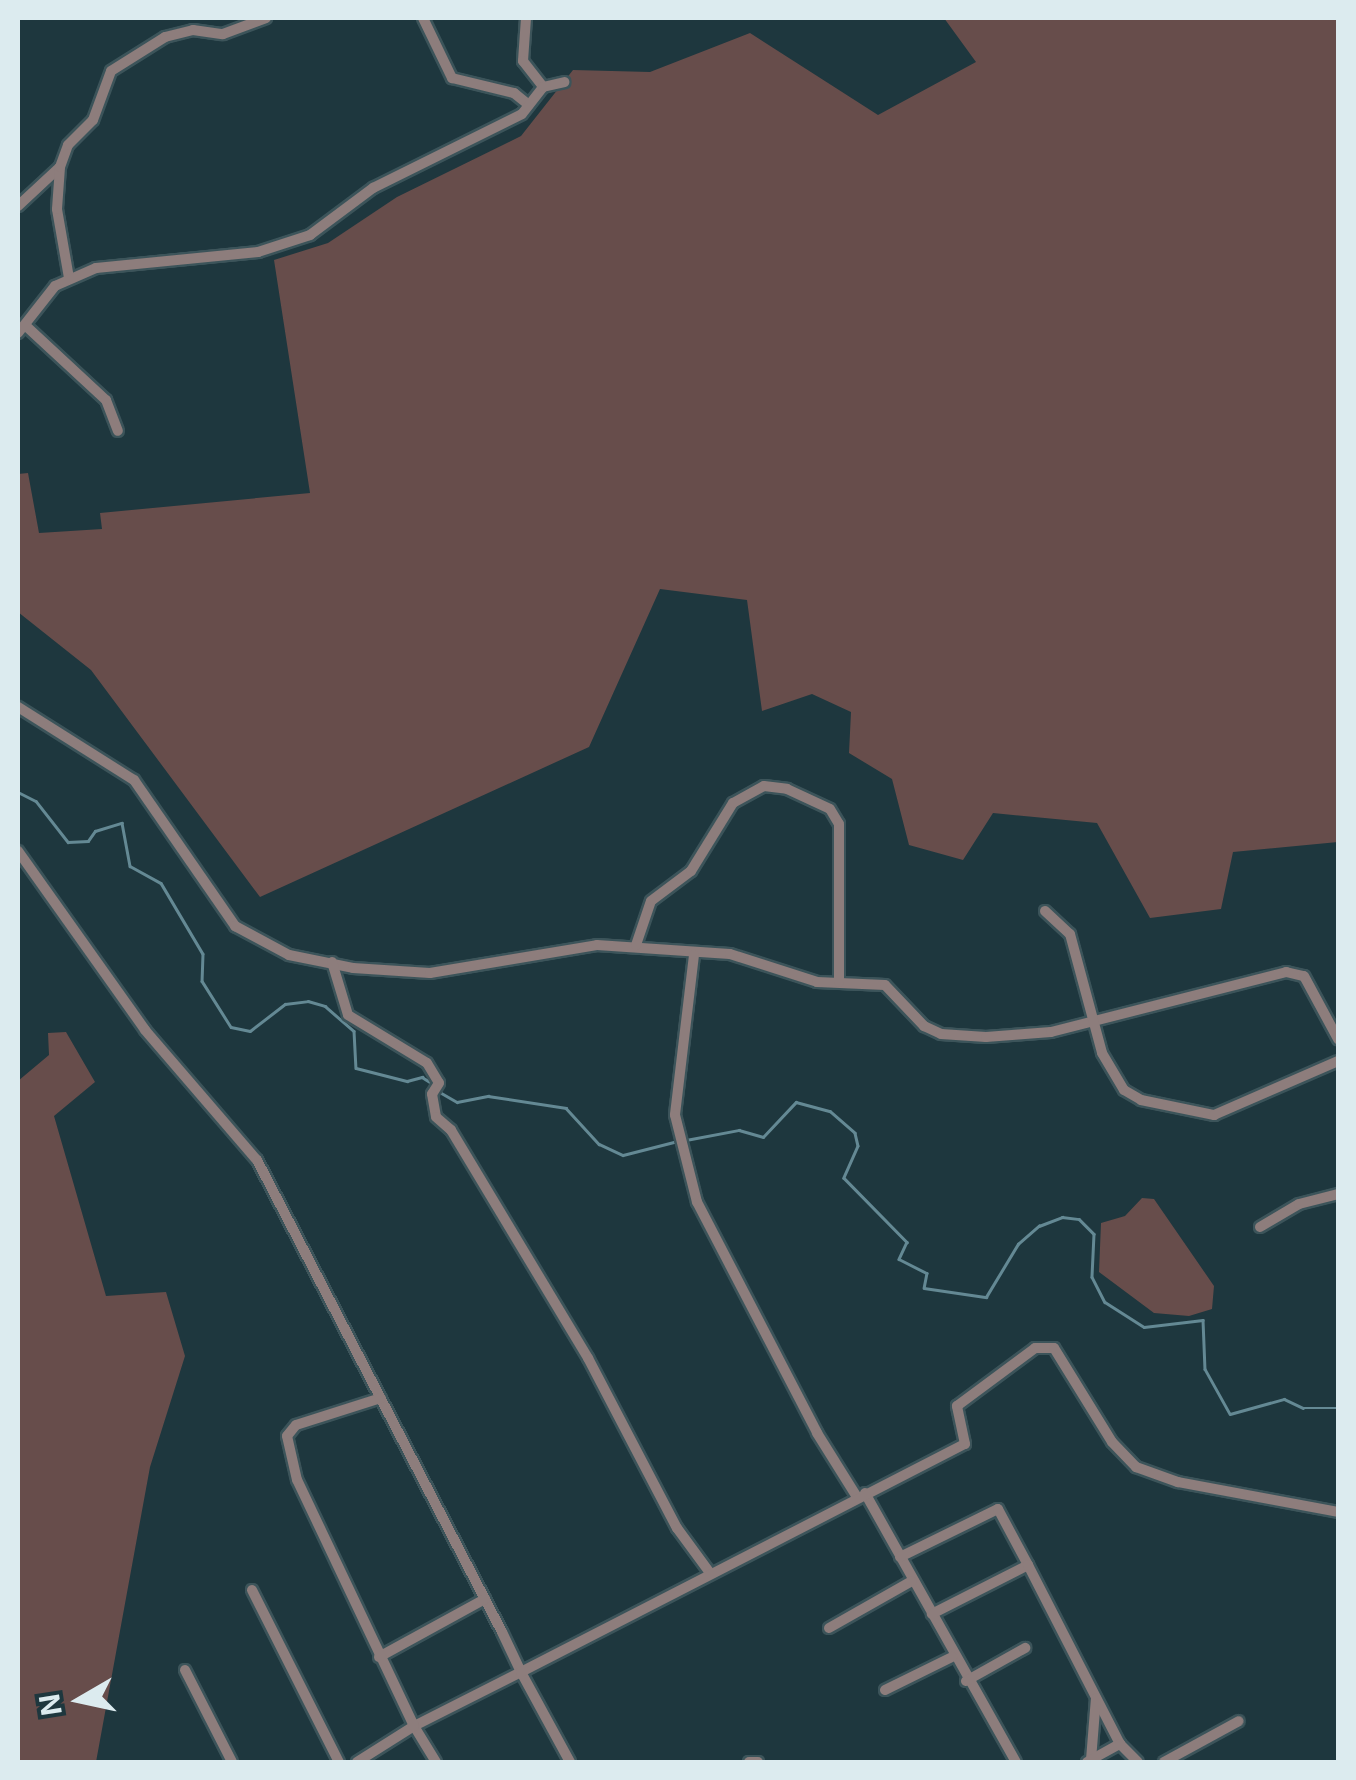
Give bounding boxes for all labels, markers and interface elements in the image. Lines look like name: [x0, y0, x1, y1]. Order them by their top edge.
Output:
north arrow: [30, 1650, 130, 1750]
text: N: [32, 1691, 69, 1718]

